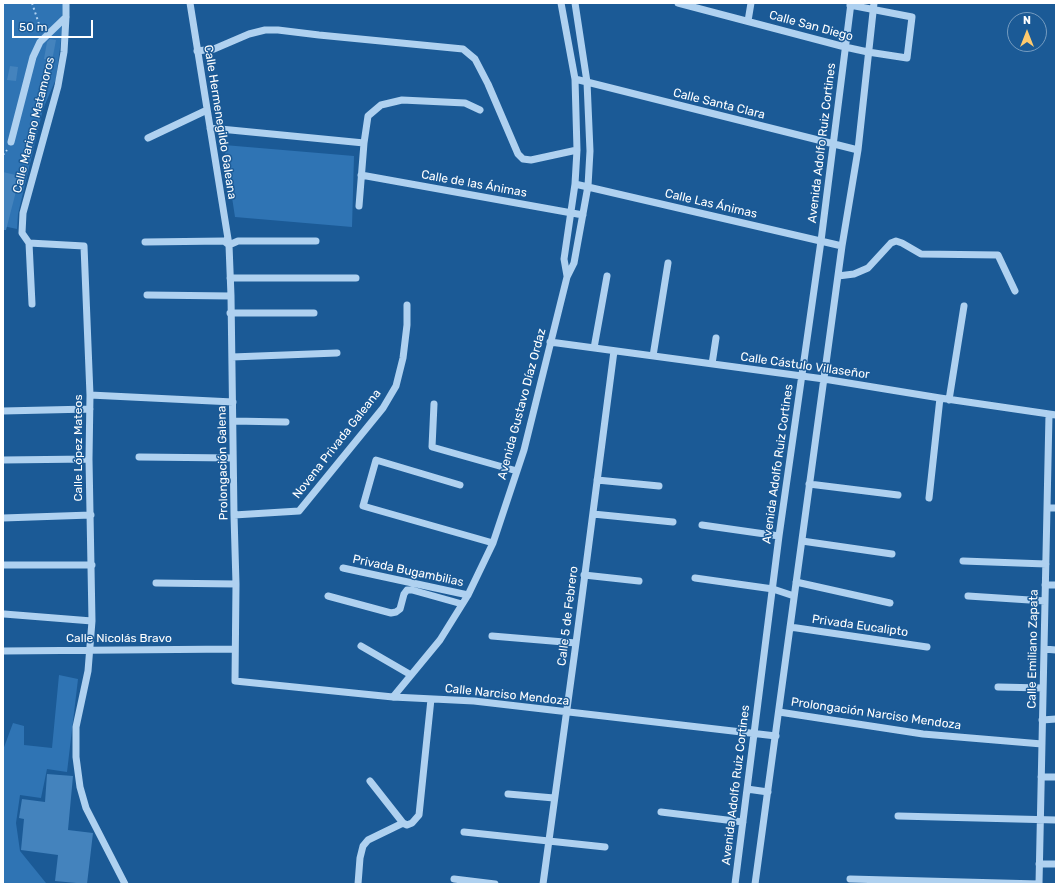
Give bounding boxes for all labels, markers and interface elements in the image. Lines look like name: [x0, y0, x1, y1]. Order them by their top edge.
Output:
street label: Calle San Diego: [767, 8, 855, 44]
scale bar: [14, 12, 95, 38]
north arrow: [1007, 12, 1047, 52]
text: N: [1023, 14, 1031, 27]
text: 50 m: [19, 20, 47, 34]
street label: Calle Hermenegildo Galeana: [201, 44, 239, 200]
street label: Calle Mariano Matamoros: [10, 55, 58, 195]
street label: Avenida Adolfo Ruiz Cortines: [805, 62, 839, 224]
street label: Calle Santa Clara: [672, 86, 766, 122]
street label: Calle de las Ánimas: [420, 168, 528, 200]
street label: Calle Las Ánimas: [663, 186, 759, 222]
street label: Avenida Gustavo Díaz Ordaz: [495, 327, 549, 481]
street label: Calle Cástulo Villaseñor: [740, 350, 870, 382]
street label: Avenida Adolfo Ruiz Cortines: [760, 383, 796, 545]
street label: Novena Privada Galeana: [290, 386, 384, 502]
street label: Calle López Mateos: [72, 394, 86, 502]
street label: Prolongación Galena: [215, 405, 231, 521]
street label: Privada Bugambilias: [351, 552, 465, 590]
street label: Calle 5 de Febrero: [555, 565, 581, 667]
street label: Calle Emiliano Zapata: [1025, 589, 1041, 709]
street label: Privada Eucalipto: [811, 612, 909, 640]
street label: Calle Nicolás Bravo: [66, 632, 172, 646]
street label: Calle Narciso Mendoza: [444, 681, 570, 709]
street label: Prolongación Narciso Mendoza: [790, 695, 962, 733]
street label: Avenida Adolfo Ruiz Cortines: [719, 704, 753, 866]

